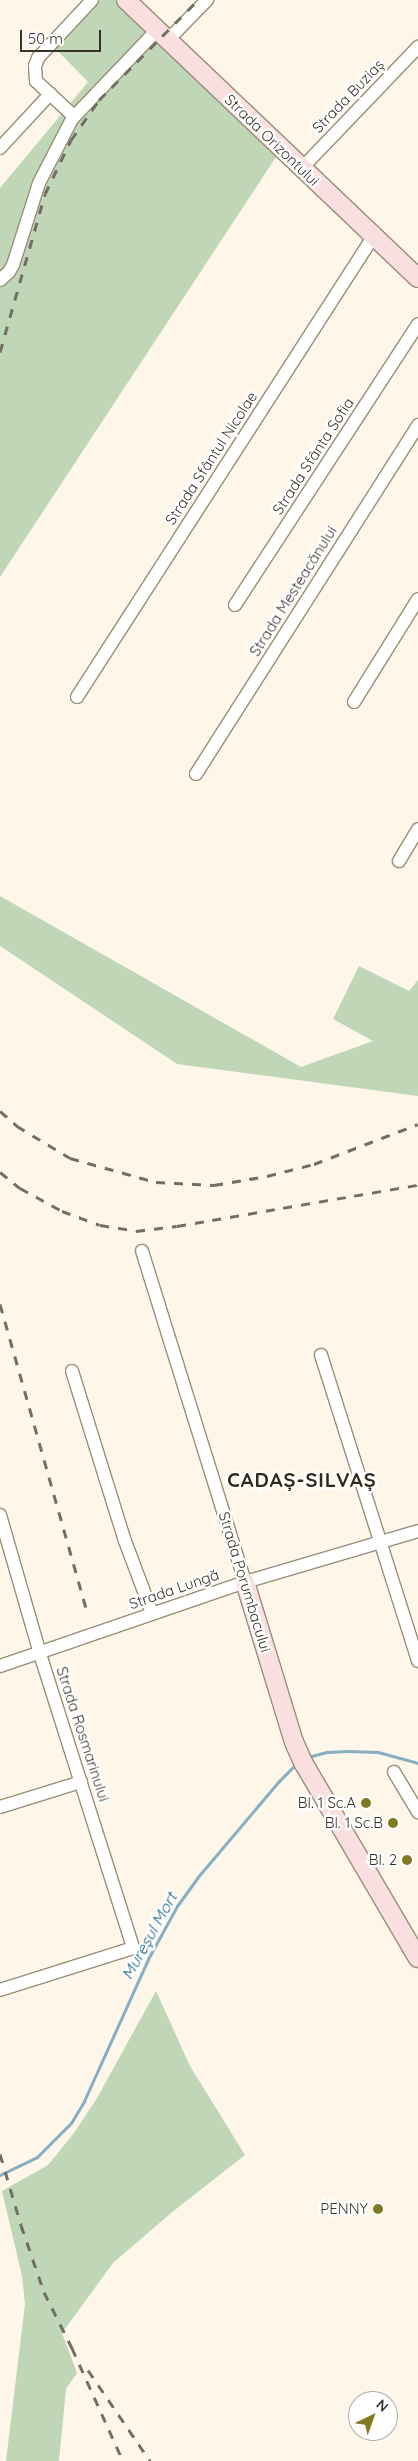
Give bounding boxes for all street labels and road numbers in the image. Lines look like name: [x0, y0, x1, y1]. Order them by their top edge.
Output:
street label: Strada Buziaș: [308, 55, 388, 137]
street label: Strada Orizontului: [221, 90, 323, 190]
street label: Strada Sfântul Nicolae: [161, 388, 261, 528]
street label: Strada Sfânta Sofia: [269, 394, 357, 518]
street label: Strada Mesteacănului: [246, 523, 340, 659]
street label: Strada Porumbacului: [215, 1510, 275, 1654]
street label: Strada Lungă: [127, 1565, 221, 1613]
street label: Strada Rosmarinului: [53, 1664, 113, 1804]

